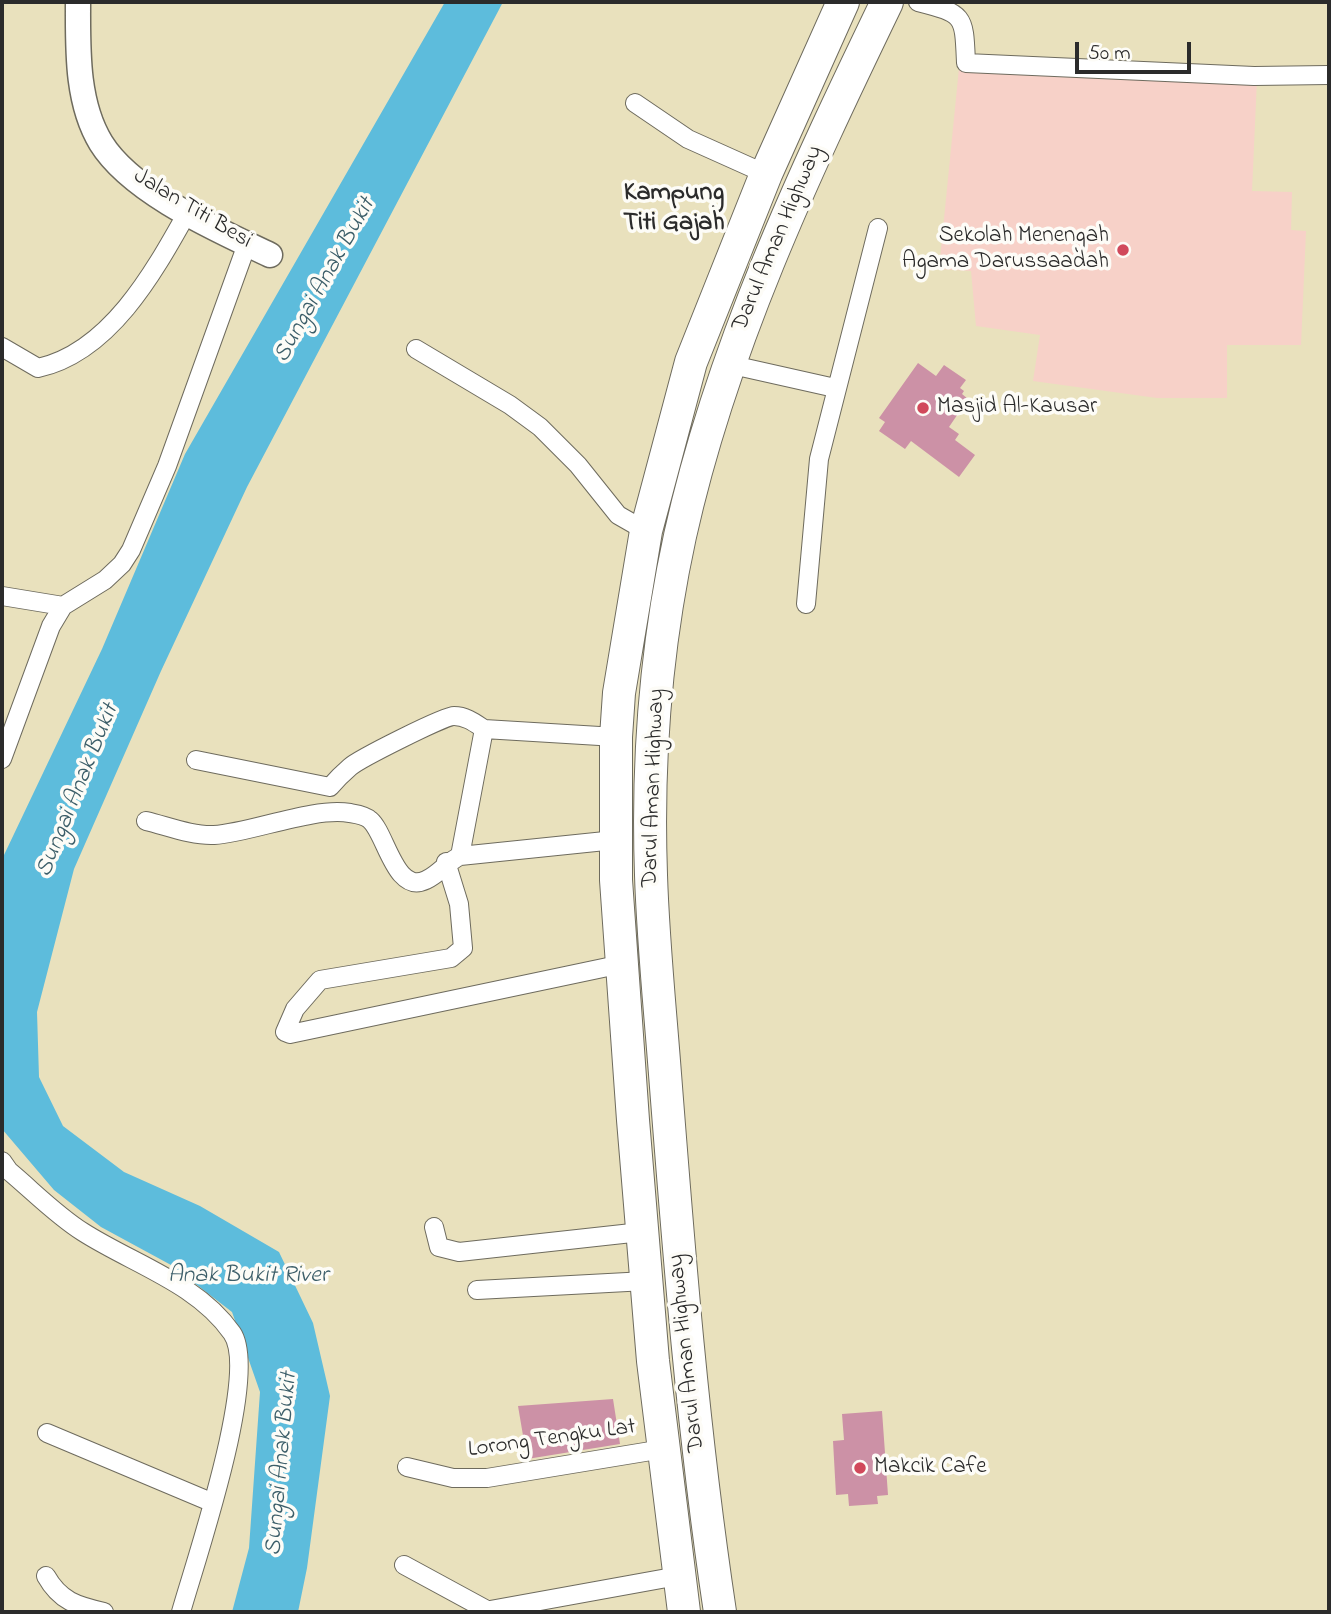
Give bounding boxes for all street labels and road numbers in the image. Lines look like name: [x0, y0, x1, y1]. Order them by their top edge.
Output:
street label: Darul Aman Highway: [727, 142, 831, 336]
street label: Jalan Titi Besi: [128, 164, 256, 256]
street label: Darul Aman Highway: [638, 688, 672, 888]
street label: Darul Aman Highway: [664, 1253, 712, 1453]
street label: Lorong Tengku Lat: [466, 1415, 638, 1465]

